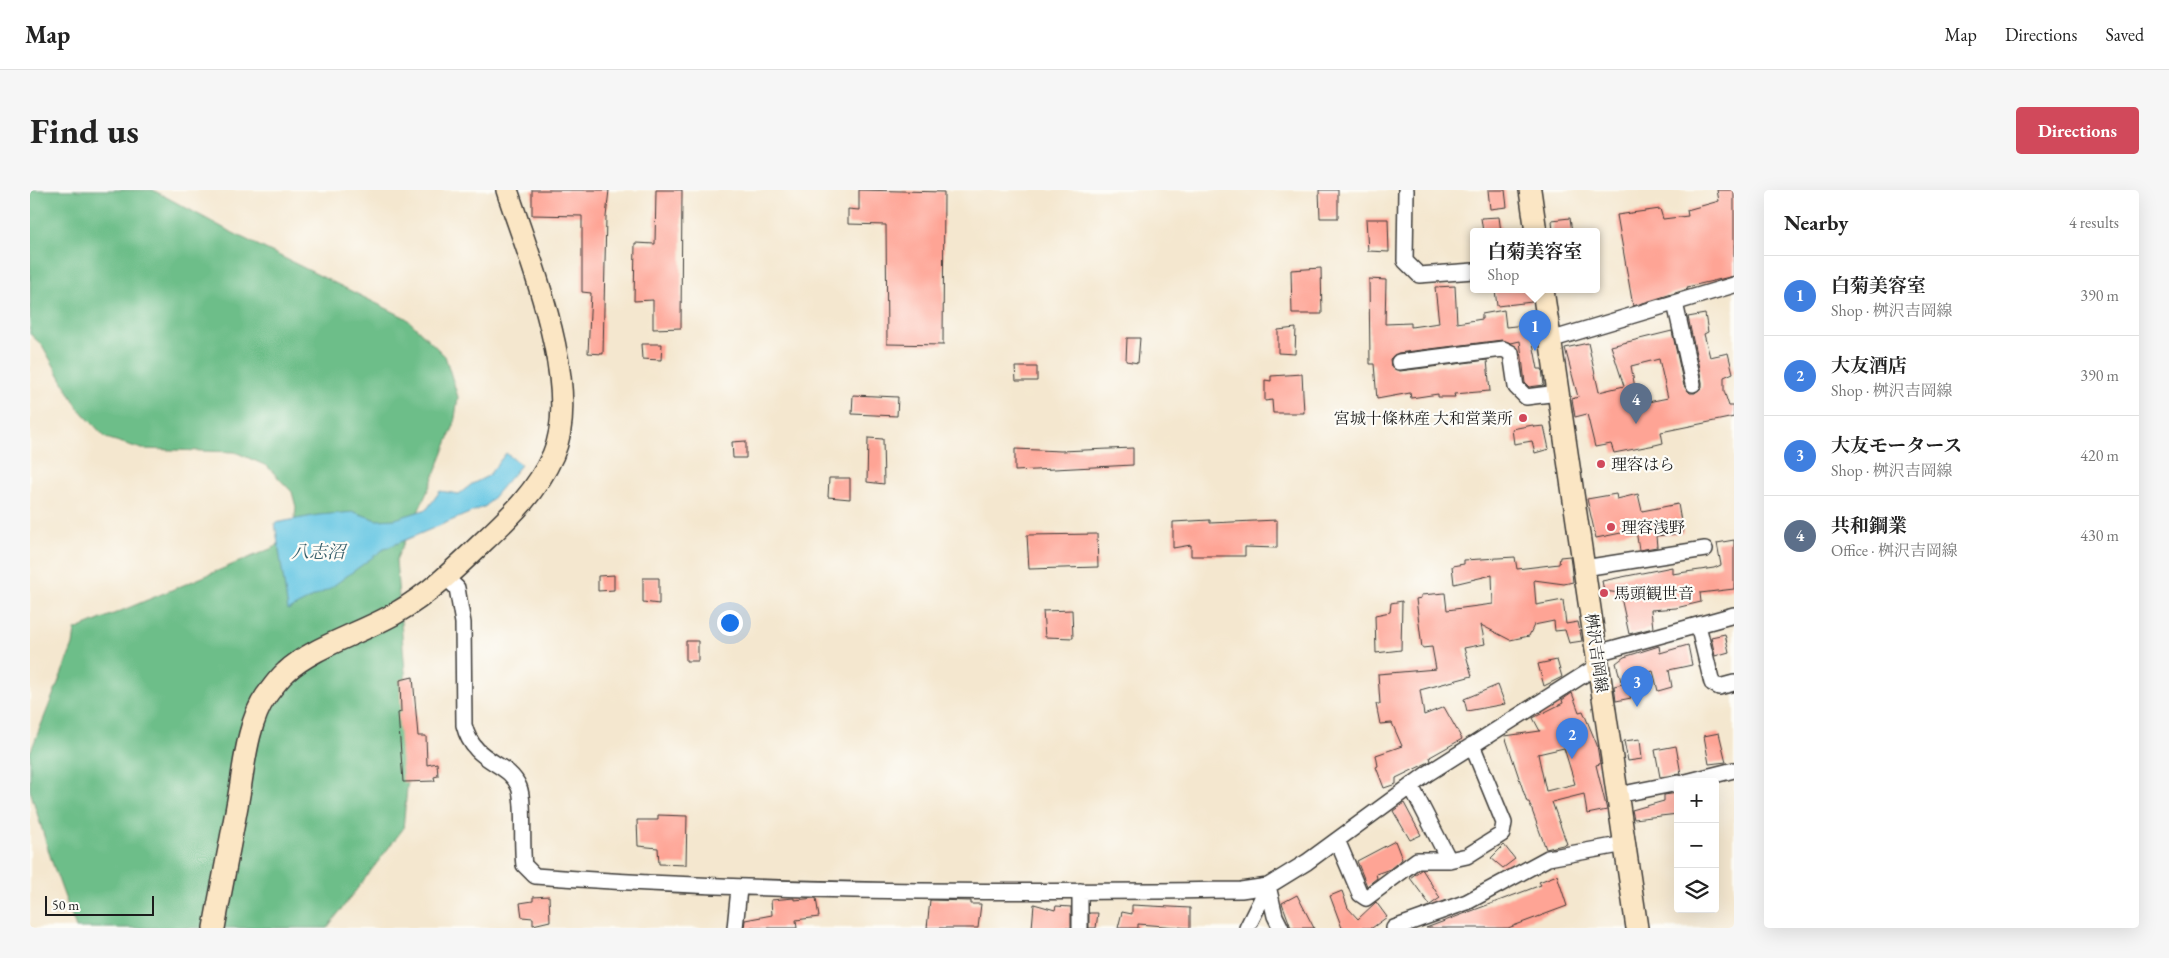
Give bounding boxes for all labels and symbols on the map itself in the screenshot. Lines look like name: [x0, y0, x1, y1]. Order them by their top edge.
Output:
pin: 1: [1519, 310, 1551, 351]
pin: 4: [1620, 383, 1652, 424]
place label: 宮城十條林産 大和営業所: [1334, 408, 1513, 429]
marker: 宮城十條林産 大和営業所: [1517, 412, 1529, 424]
place label: 理容はら: [1611, 454, 1675, 475]
marker: 理容はら: [1595, 458, 1607, 470]
place label: 理容浅野: [1621, 517, 1685, 538]
marker: 理容浅野: [1605, 521, 1617, 533]
water label: 八志沼: [291, 540, 348, 563]
place label: 馬頭観世音: [1614, 583, 1694, 604]
marker: 馬頭観世音: [1598, 587, 1610, 599]
your location: [717, 610, 743, 636]
street label: 桝沢吉岡線: [1581, 612, 1612, 694]
pin: 3: [1621, 666, 1653, 707]
pin: 2: [1556, 718, 1588, 759]
scale bar: [45, 893, 154, 916]

